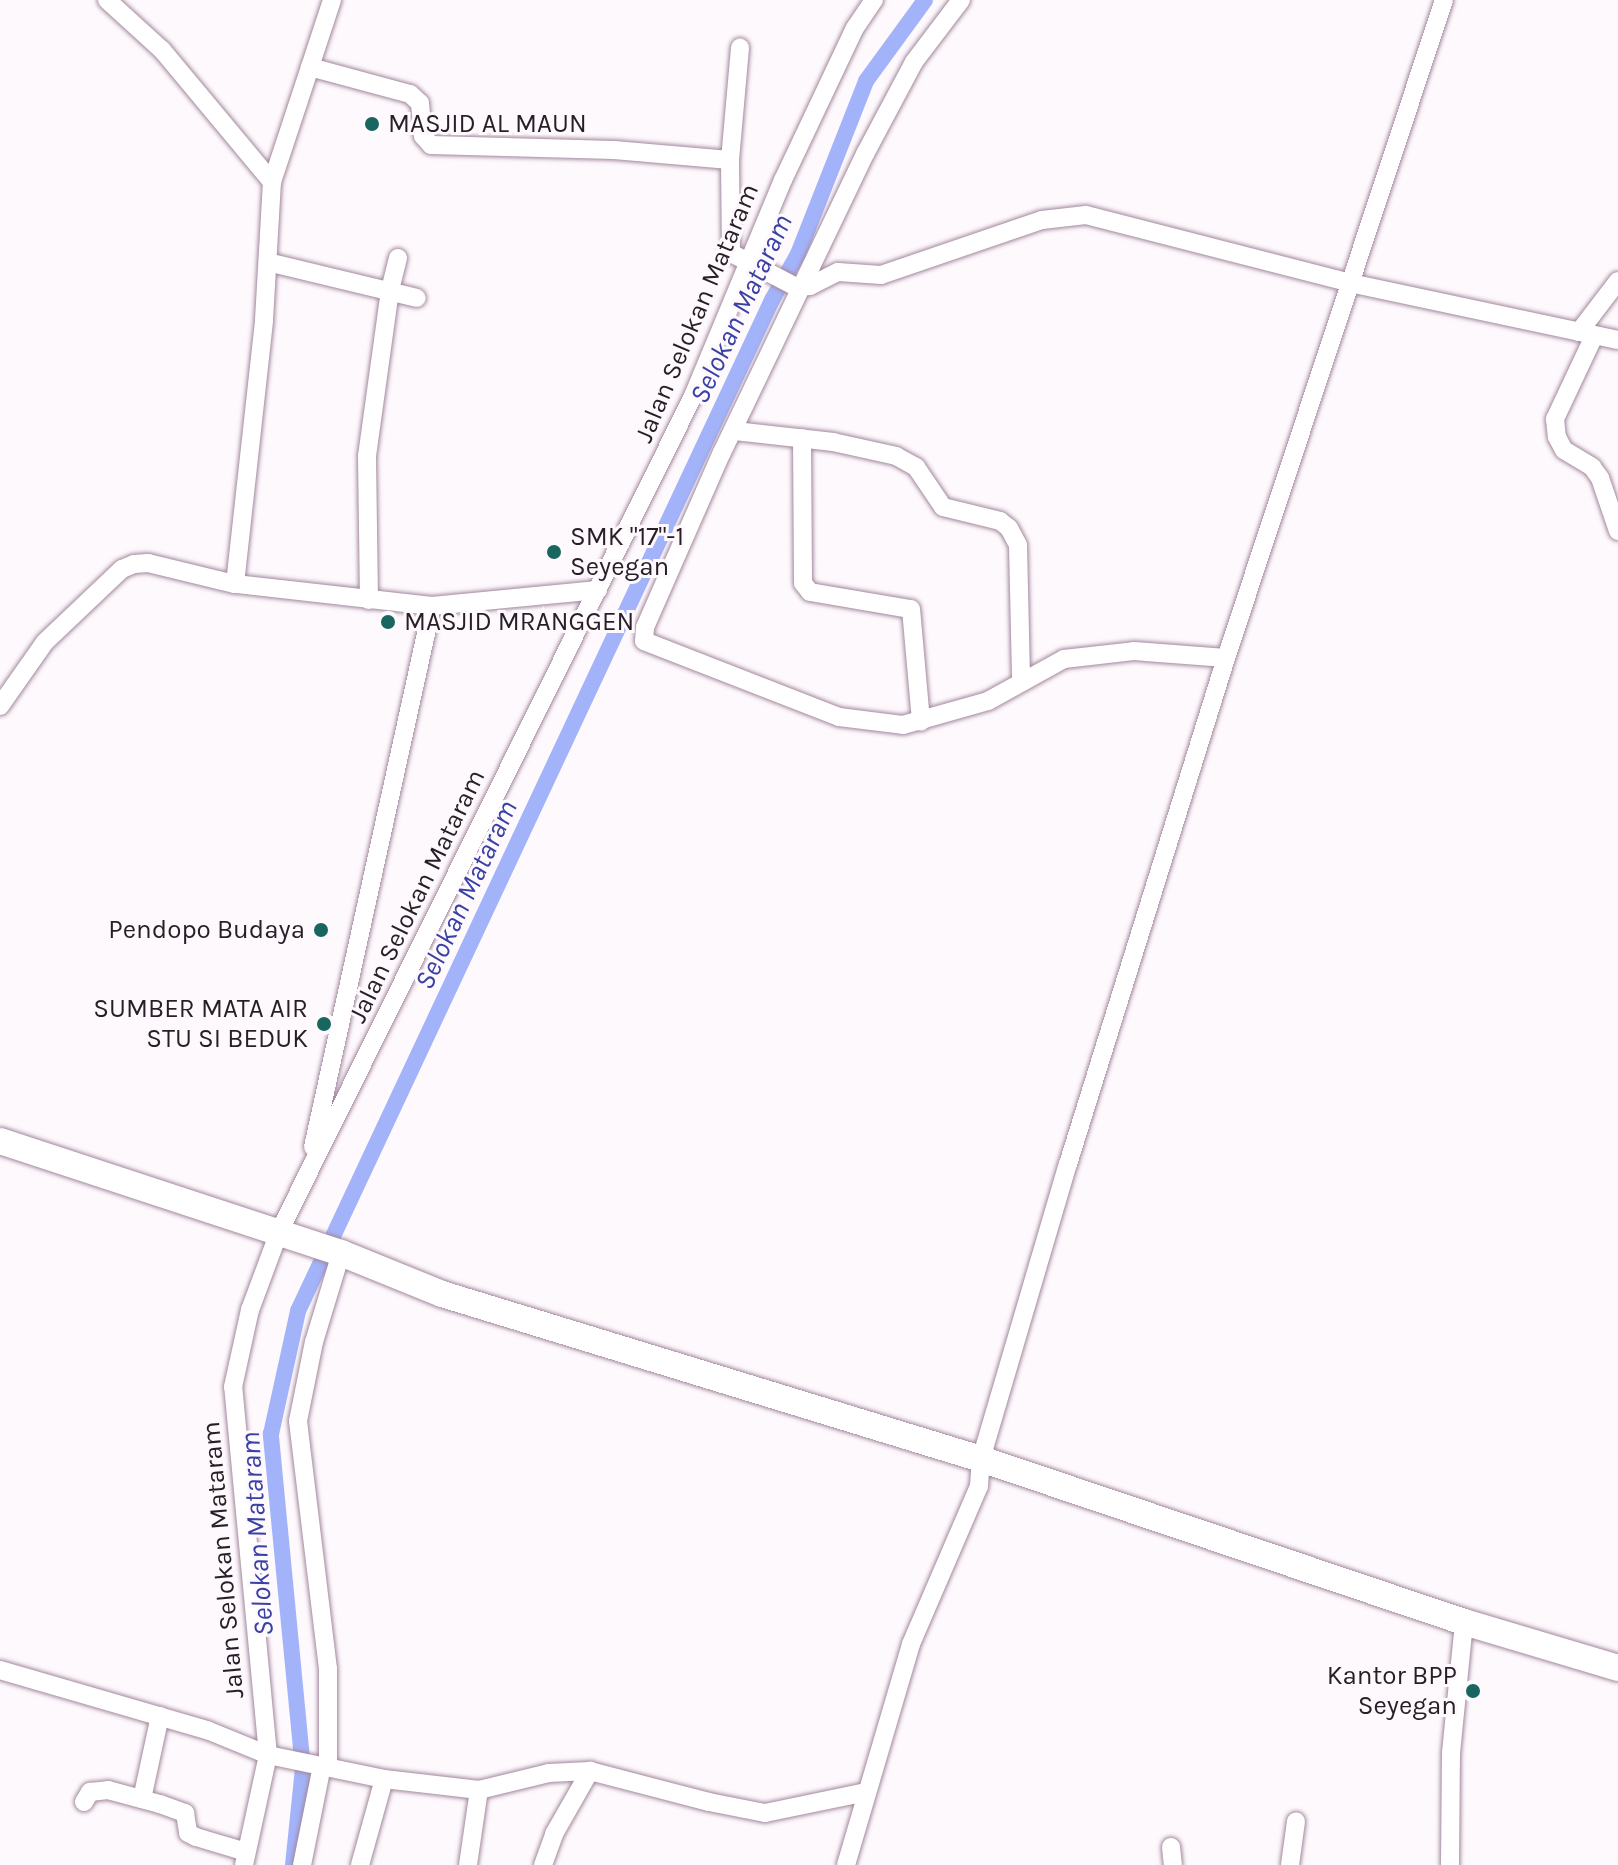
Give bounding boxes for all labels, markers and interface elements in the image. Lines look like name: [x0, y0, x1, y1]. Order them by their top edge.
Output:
place label: MASJID AL MAUN: [388, 108, 587, 140]
marker: MASJID AL MAUN: [363, 115, 381, 133]
street label: Jalan Selokan Mataram: [628, 179, 766, 447]
water label: Selokan Mataram: [682, 209, 800, 409]
place label: SMK "17"-1 Seyegan: [570, 521, 684, 582]
marker: SMK "17"-1 Seyegan: [545, 543, 563, 561]
place label: MASJID MRANGGEN: [404, 606, 634, 638]
marker: MASJID MRANGGEN: [379, 613, 397, 631]
street label: Jalan Selokan Mataram: [342, 764, 492, 1028]
water label: Selokan Mataram: [407, 795, 525, 995]
place label: Pendopo Budaya: [108, 914, 305, 946]
marker: Pendopo Budaya: [312, 921, 330, 939]
place label: SUMBER MATA AIR STU SI BEDUK: [93, 993, 308, 1054]
marker: SUMBER MATA AIR STU SI BEDUK: [315, 1015, 333, 1033]
street label: Jalan Selokan Mataram: [195, 1420, 251, 1700]
water label: Selokan Mataram: [233, 1431, 281, 1637]
place label: Kantor BPP Seyegan: [1327, 1660, 1457, 1722]
marker: Kantor BPP Seyegan: [1464, 1682, 1482, 1700]

